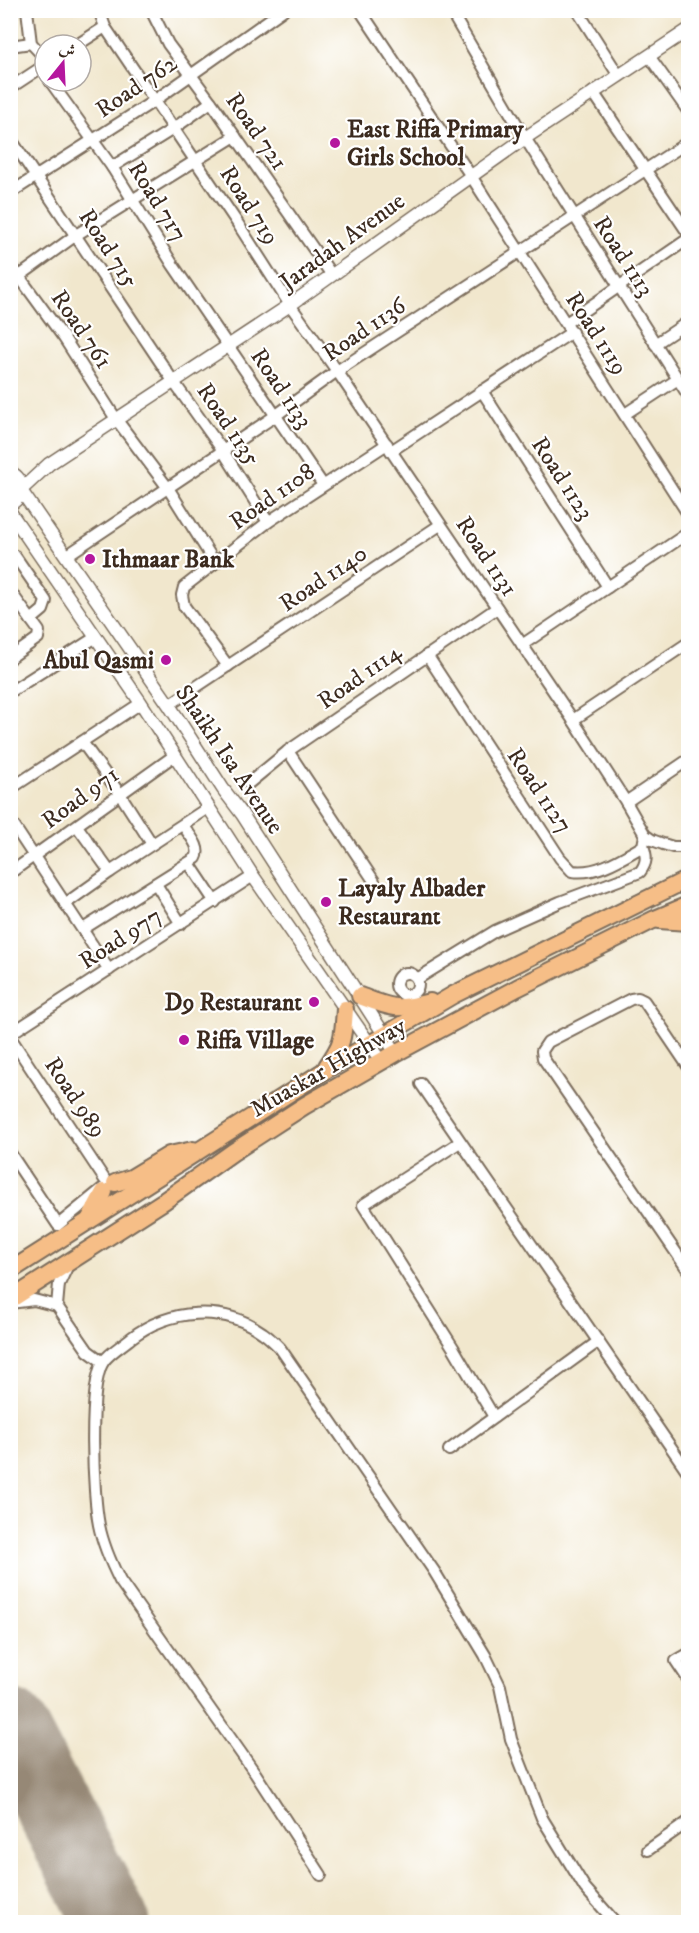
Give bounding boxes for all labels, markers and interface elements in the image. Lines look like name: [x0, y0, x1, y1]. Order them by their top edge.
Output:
north arrow: [33, 33, 93, 93]
text: ش: [57, 38, 78, 62]
street label: Road 762: [90, 49, 183, 125]
street label: Road 721: [219, 87, 294, 176]
place label: East Riffa Primary Girls School: [347, 115, 524, 173]
marker: East Riffa Primary Girls School: [328, 136, 342, 150]
street label: Road 717: [121, 156, 193, 247]
street label: Road 719: [213, 160, 286, 251]
street label: Jaradah Avenue: [272, 186, 411, 298]
street label: Road 715: [72, 203, 145, 294]
street label: Road 1113: [586, 211, 660, 303]
street label: Road 761: [44, 284, 118, 375]
street label: Road 1119: [558, 286, 634, 381]
street label: Road 1136: [317, 290, 413, 369]
street label: Road 1133: [243, 343, 319, 434]
street label: Road 1135: [190, 377, 267, 472]
street label: Road 1123: [524, 431, 600, 526]
street label: Road 1108: [224, 457, 321, 537]
street label: Road 1131: [449, 511, 524, 602]
street label: Road 1140: [274, 539, 373, 619]
place label: Ithmaar Bank: [102, 545, 235, 575]
marker: Ithmaar Bank: [83, 552, 97, 566]
street label: Road 1114: [312, 637, 408, 716]
place label: Abul Qasmi: [42, 646, 154, 676]
marker: Abul Qasmi: [159, 653, 173, 667]
street label: Shaikh Isa Avenue: [168, 679, 290, 840]
street label: Road 1127: [500, 742, 579, 839]
street label: Road 971: [36, 760, 125, 836]
place label: Layaly Albader Restaurant: [338, 874, 486, 932]
marker: Layaly Albader Restaurant: [319, 895, 333, 909]
street label: Road 977: [74, 901, 167, 977]
place label: D9 Restaurant: [165, 988, 302, 1018]
marker: D9 Restaurant: [307, 995, 321, 1009]
street label: Muaskar Highway: [245, 1011, 412, 1125]
place label: Riffa Village: [196, 1026, 314, 1056]
marker: Riffa Village: [177, 1033, 191, 1047]
street label: Road 989: [37, 1052, 113, 1144]

